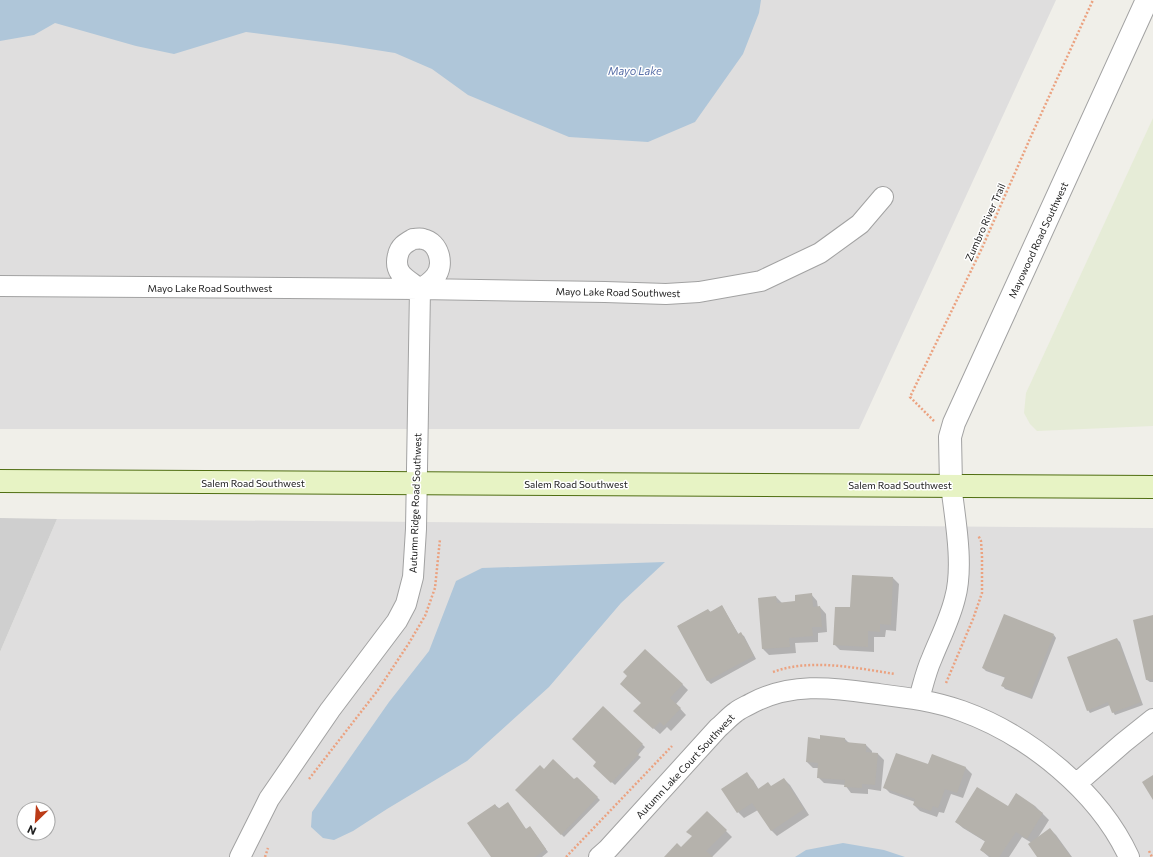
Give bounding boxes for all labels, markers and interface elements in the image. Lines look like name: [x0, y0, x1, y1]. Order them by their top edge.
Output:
water label: Mayo Lake: [608, 64, 662, 77]
street label: Mayowood Road Southwest: [1006, 180, 1070, 300]
street label: Zumbro River Trail: [962, 181, 1008, 263]
street label: Mayo Lake Road Southwest: [148, 282, 272, 294]
street label: Mayo Lake Road Southwest: [555, 285, 681, 299]
street label: Autumn Ridge Road Southwest: [407, 433, 423, 573]
street label: Salem Road Southwest: [201, 477, 305, 489]
street label: Salem Road Southwest: [524, 478, 628, 490]
street label: Salem Road Southwest: [848, 479, 952, 491]
street label: Autumn Lake Court Southwest: [633, 711, 737, 821]
north arrow: [16, 801, 56, 841]
text: N: [25, 823, 38, 838]

